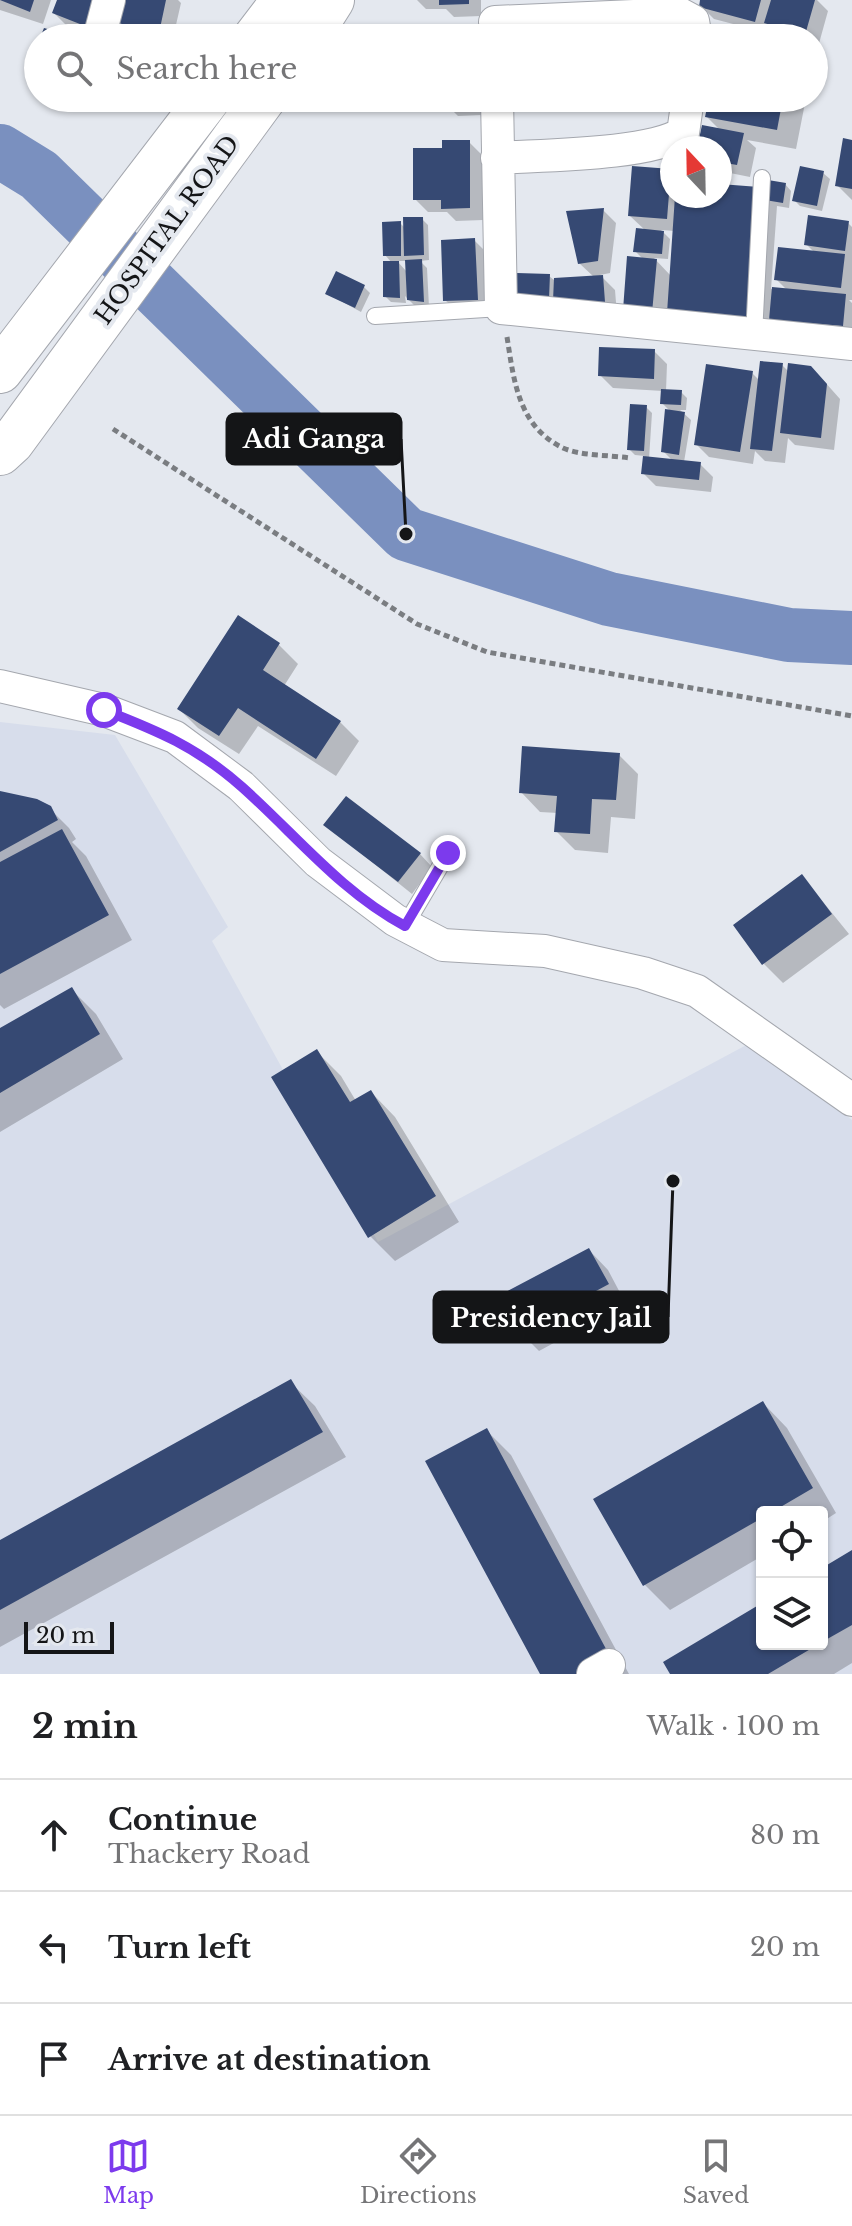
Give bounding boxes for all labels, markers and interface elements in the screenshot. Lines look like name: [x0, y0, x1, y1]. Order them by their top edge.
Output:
search box: [24, 24, 828, 112]
icon: search: [52, 46, 96, 90]
text: Search here: [116, 50, 297, 87]
street label: HOSPITAL ROAD: [88, 130, 245, 330]
north arrow: [660, 136, 732, 208]
callout: Adi Ganga: [227, 414, 401, 464]
text: Adi Ganga: [242, 423, 385, 455]
route start: [86, 692, 122, 728]
route end: [430, 835, 466, 871]
callout: Presidency Jail: [434, 1292, 668, 1342]
text: Presidency Jail: [450, 1302, 652, 1334]
map controls: [756, 1506, 828, 1650]
button: locate: [756, 1506, 828, 1578]
button: layers: [756, 1578, 828, 1650]
scale bar: [24, 1618, 114, 1654]
text: 20 m: [36, 1622, 95, 1649]
text: 2 min: [32, 1705, 138, 1747]
text: Walk · 100 m: [647, 1710, 820, 1742]
text: Continue: [108, 1801, 257, 1838]
icon: ahead: [32, 1813, 76, 1857]
text: 80 m: [750, 1819, 820, 1851]
text: Thackery Road: [108, 1838, 310, 1870]
icon: left: [32, 1925, 76, 1969]
text: Turn left: [108, 1929, 251, 1966]
text: 20 m: [750, 1931, 820, 1963]
icon: arrive: [32, 2037, 76, 2081]
text: Arrive at destination: [108, 2041, 431, 2078]
tab: Map: [103, 2134, 154, 2209]
tab: Directions: [360, 2134, 477, 2209]
tab: Saved: [683, 2134, 749, 2209]

